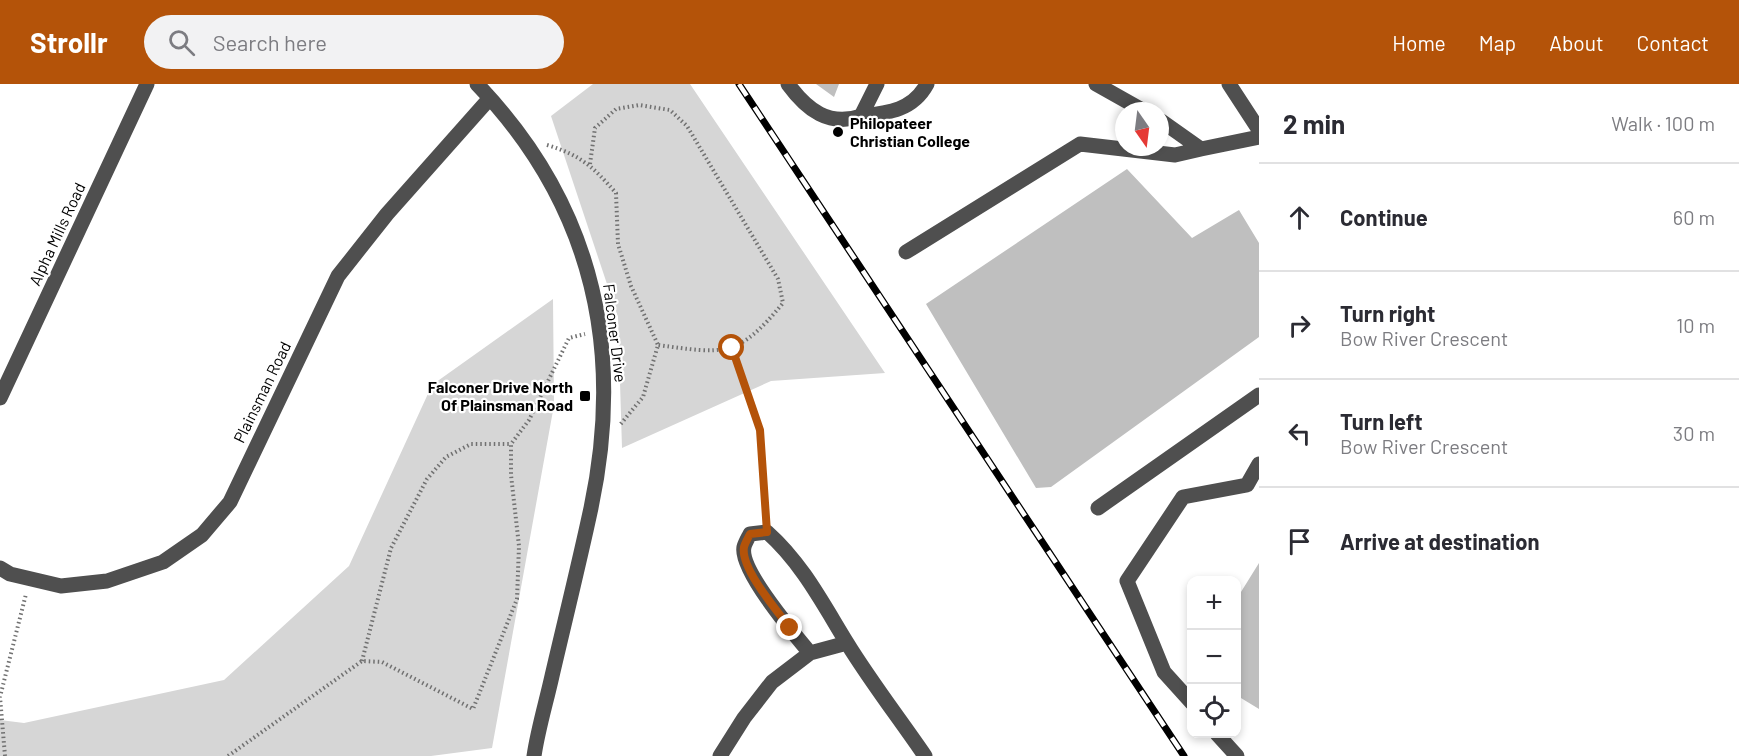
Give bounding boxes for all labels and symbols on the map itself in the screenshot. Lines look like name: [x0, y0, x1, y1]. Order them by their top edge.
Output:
north arrow: [1115, 102, 1169, 156]
place label: Philopateer Christian College: [850, 113, 970, 150]
marker: Philopateer Christian College: [831, 125, 845, 139]
street label: Alpha Mills Road: [24, 179, 89, 288]
street label: Falconer Drive: [600, 283, 631, 383]
route start: [718, 334, 744, 360]
street label: Plainsman Road: [229, 338, 294, 446]
place label: Falconer Drive North Of Plainsman Road: [428, 377, 573, 414]
marker: Falconer Drive North Of Plainsman Road: [578, 389, 592, 403]
route end: [776, 614, 802, 640]

